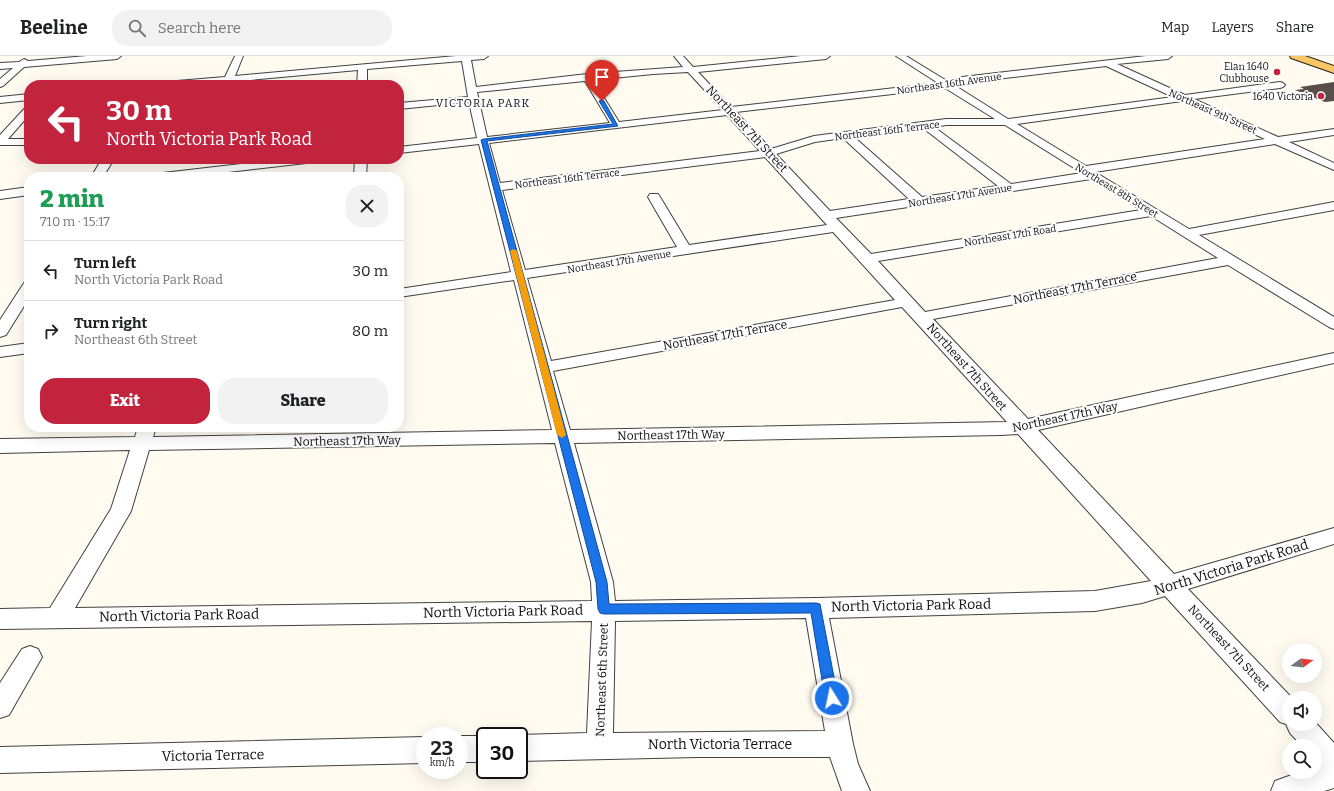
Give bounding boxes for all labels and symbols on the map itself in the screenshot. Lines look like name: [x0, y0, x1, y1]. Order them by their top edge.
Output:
pin: [585, 60, 619, 101]
place label: Elan 1640 Clubhouse: [1220, 61, 1269, 85]
marker: Elan 1640 Clubhouse: [1272, 67, 1282, 77]
street label: Northeast 16th Avenue: [896, 71, 1002, 97]
street label: Northeast 7th Street: [703, 83, 791, 176]
street label: Northeast 9th Street: [1167, 87, 1259, 137]
place label: 1640 Victoria: [1252, 91, 1314, 103]
marker: 1640 Victoria: [1316, 91, 1326, 101]
district label: VICTORIA PARK: [436, 97, 530, 110]
street label: Northeast 16th Terrace: [834, 119, 940, 143]
street label: Northeast 8th Street: [1073, 161, 1161, 221]
street label: Northeast 16th Terrace: [514, 167, 620, 191]
street label: Northeast 17th Avenue: [907, 182, 1013, 210]
street label: Northeast 17th Road: [963, 223, 1057, 249]
street label: Northeast 17th Avenue: [566, 248, 672, 276]
street label: Northeast 17th Terrace: [1012, 269, 1138, 307]
street label: Northeast 17th Terrace: [662, 317, 788, 353]
street label: Northeast 7th Street: [924, 320, 1010, 414]
street label: Northeast 17th Way: [1011, 399, 1120, 435]
street label: Northeast 17th Way: [617, 427, 726, 443]
street label: Northeast 17th Way: [293, 433, 402, 449]
street label: North Victoria Park Road: [1152, 536, 1310, 599]
street label: North Victoria Park Road: [831, 596, 991, 615]
street label: North Victoria Park Road: [423, 602, 583, 621]
street label: Northeast 7th Street: [1185, 602, 1273, 695]
street label: North Victoria Park Road: [99, 606, 259, 625]
street label: Northeast 6th Street: [593, 622, 611, 737]
north arrow: [1282, 643, 1322, 683]
position arrow: [811, 677, 853, 719]
speed limit sign: 30: [476, 727, 528, 779]
street label: North Victoria Terrace: [648, 736, 792, 753]
street label: Victoria Terrace: [161, 746, 265, 765]

